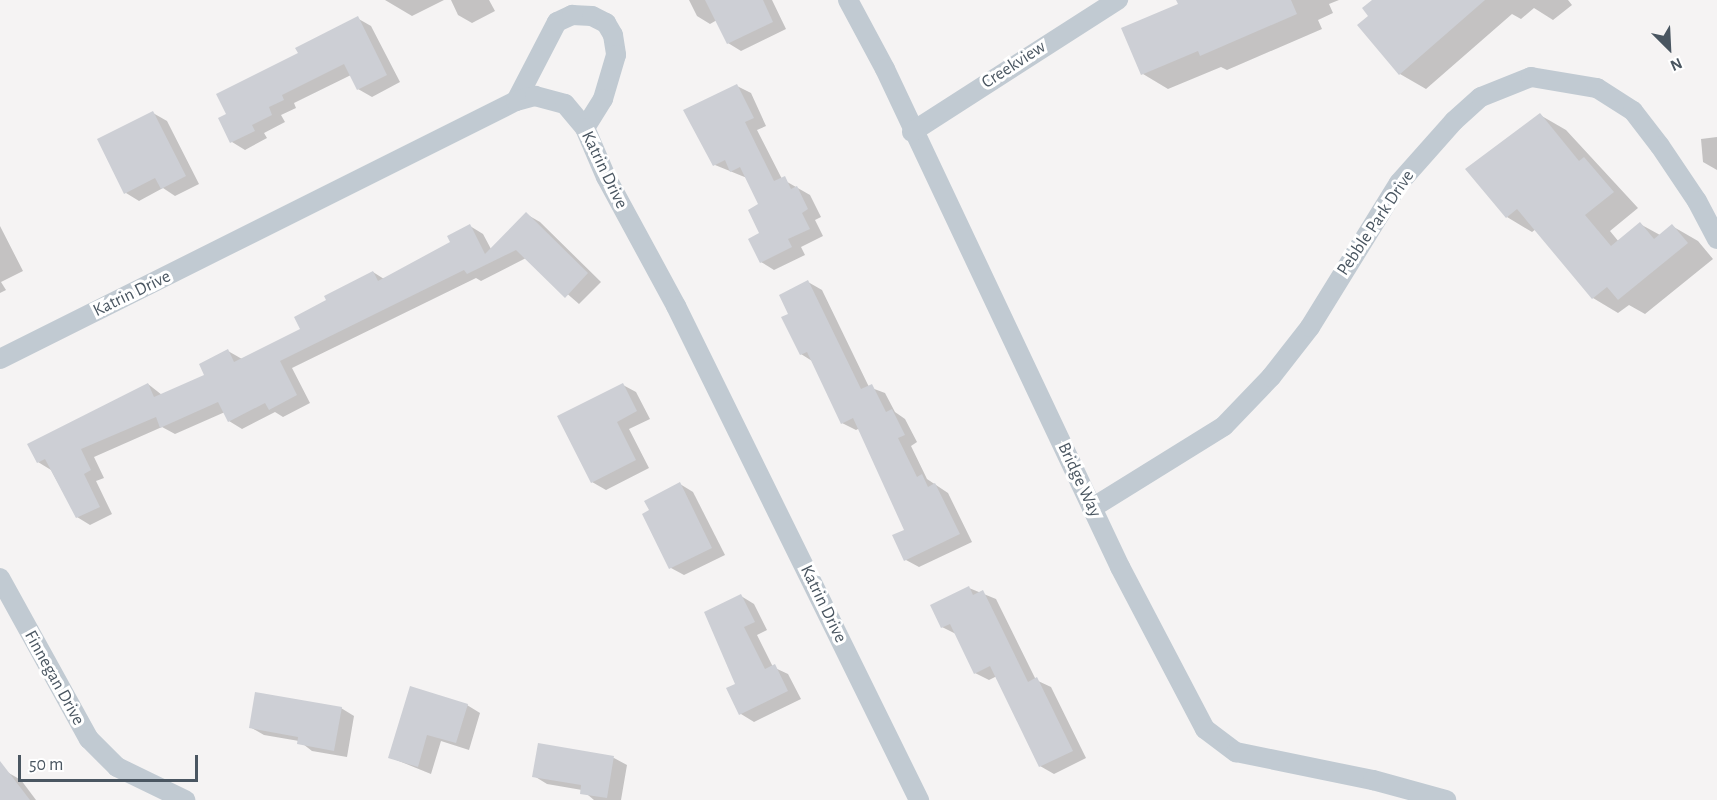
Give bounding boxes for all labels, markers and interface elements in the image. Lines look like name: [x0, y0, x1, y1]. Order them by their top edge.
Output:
north arrow: [1639, 18, 1699, 78]
street label: Creekview: [978, 36, 1050, 94]
text: N: [1668, 55, 1685, 74]
street label: Katrin Drive: [576, 128, 632, 212]
street label: Pebble Park Drive: [1333, 166, 1419, 280]
street label: Katrin Drive: [90, 266, 174, 322]
street label: Bridge Way: [1052, 439, 1106, 521]
street label: Katrin Drive: [795, 562, 851, 646]
street label: Finnegan Drive: [19, 627, 89, 729]
scale bar: [21, 743, 201, 781]
text: 50 m: [29, 756, 63, 774]

